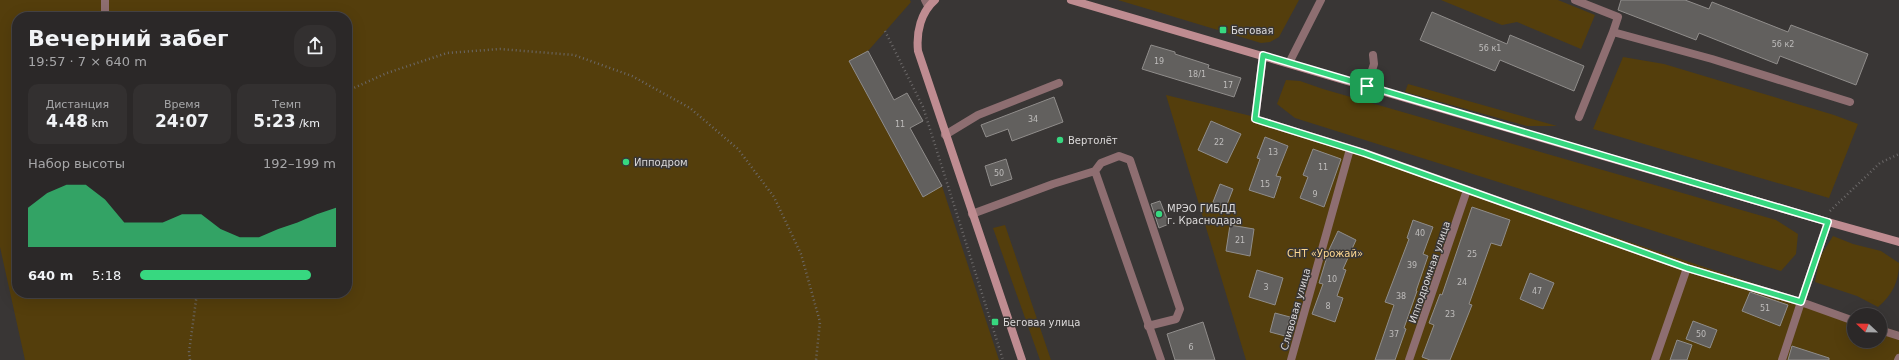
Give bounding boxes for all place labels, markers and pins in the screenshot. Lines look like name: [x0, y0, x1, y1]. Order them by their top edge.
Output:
marker: Беговая: [1218, 25, 1228, 35]
place label: Беговая: [1231, 25, 1273, 36]
pin: [1350, 69, 1384, 103]
marker: Вертолёт: [1055, 135, 1065, 145]
place label: Вертолёт: [1068, 135, 1118, 146]
marker: Ипподром: [621, 157, 631, 167]
place label: Ипподром: [634, 157, 688, 168]
place label: МРЭО ГИБДД г. Краснодара: [1167, 203, 1242, 226]
marker: МРЭО ГИБДД г. Краснодара: [1154, 209, 1164, 219]
marker: Беговая улица: [990, 317, 1000, 327]
place label: Беговая улица: [1003, 317, 1080, 328]

